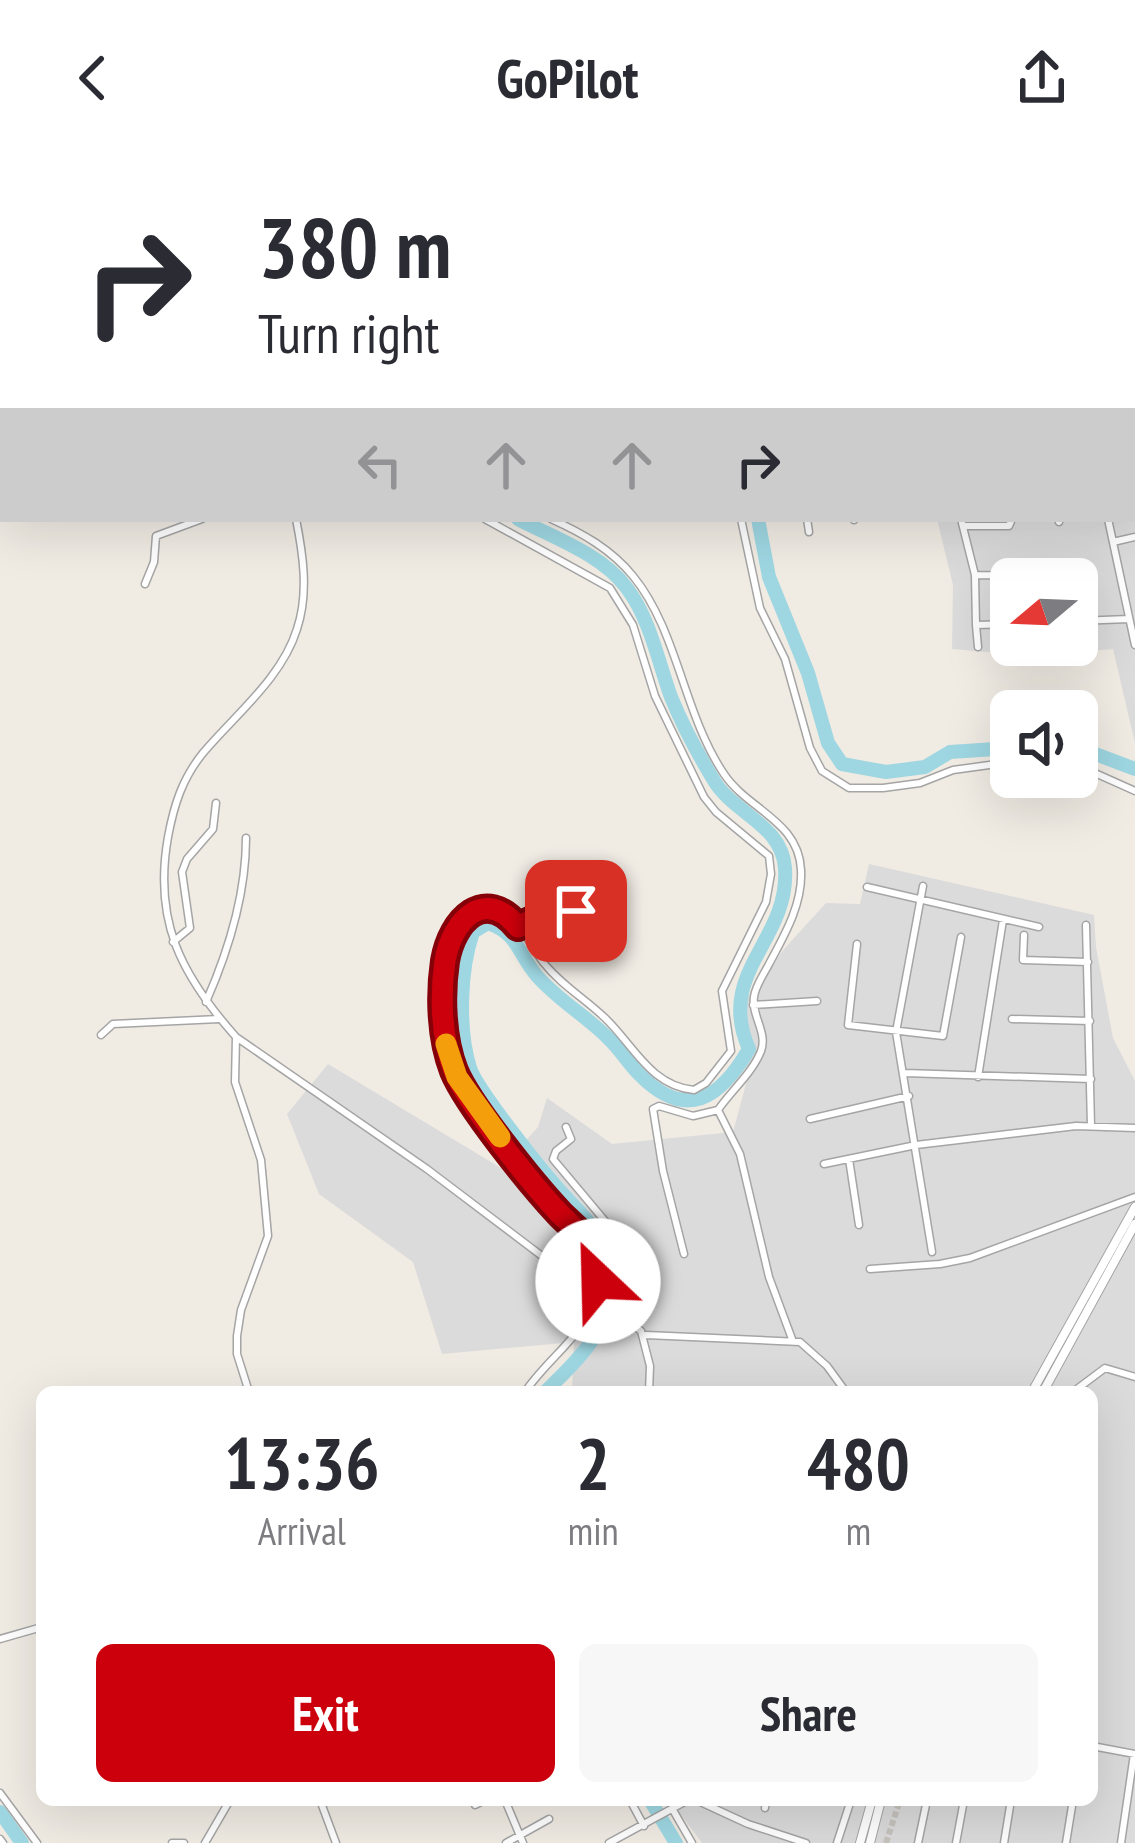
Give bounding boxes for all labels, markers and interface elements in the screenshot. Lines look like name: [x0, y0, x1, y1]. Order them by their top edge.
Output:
text: GoPilot: [497, 43, 638, 113]
icon: back: [60, 45, 126, 111]
icon: share: [1009, 45, 1075, 111]
text: 380 m: [258, 192, 451, 301]
icon: right: [60, 204, 216, 360]
text: Turn right: [258, 298, 439, 368]
icon: left: [347, 432, 413, 498]
icon: ahead: [473, 432, 539, 498]
icon: ahead: [599, 432, 665, 498]
icon: right: [725, 432, 791, 498]
north arrow: [990, 558, 1098, 666]
map controls: [990, 558, 1098, 798]
button: sound: [990, 690, 1098, 798]
pin: [525, 860, 627, 962]
icon: arrive: [543, 878, 609, 944]
position arrow: [535, 1218, 661, 1344]
text: 13:36: [224, 1416, 380, 1509]
text: 2: [576, 1416, 610, 1509]
text: 480: [807, 1416, 910, 1509]
text: Arrival: [258, 1505, 346, 1556]
text: min: [568, 1505, 619, 1556]
text: m: [846, 1505, 871, 1556]
button: Exit: [96, 1644, 555, 1782]
button: Share: [579, 1644, 1038, 1782]

